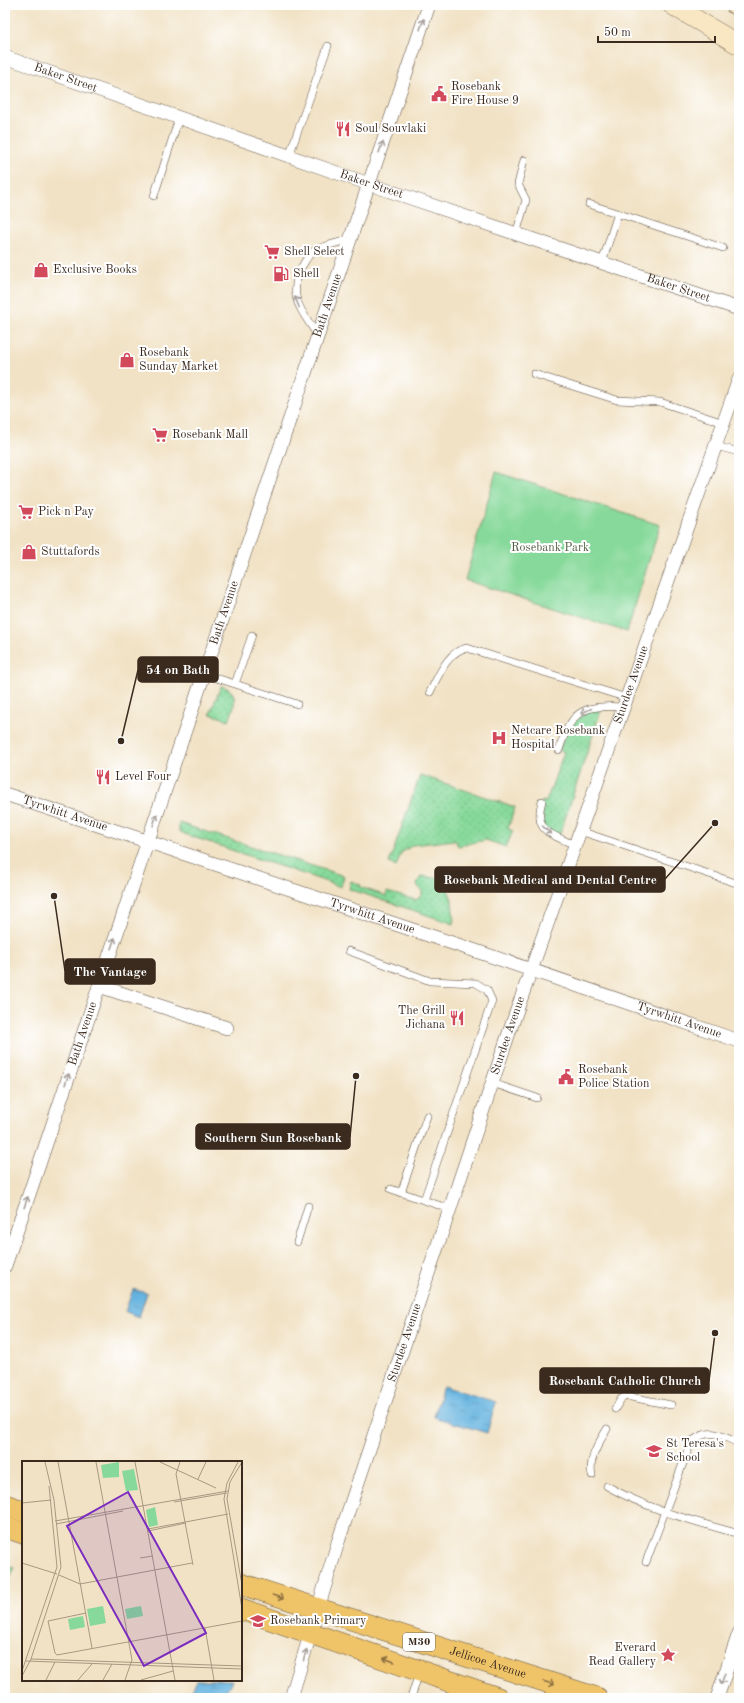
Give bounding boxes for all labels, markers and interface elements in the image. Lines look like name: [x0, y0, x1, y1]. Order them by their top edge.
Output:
one-way arrow: [419, 18, 427, 30]
scale bar: [598, 18, 715, 44]
text: 50 m: [604, 26, 631, 39]
street label: Baker Street: [32, 62, 99, 95]
place label: Rosebank Fire House 9: [451, 81, 519, 107]
public building icon: Rosebank Fire House 9: [430, 85, 448, 103]
restaurant icon: Soul Souvlaki: [334, 120, 352, 138]
place label: Soul Souvlaki: [355, 123, 426, 135]
one-way arrow: [378, 141, 385, 154]
street label: Baker Street: [338, 168, 405, 201]
supermarket icon: Shell Select: [263, 243, 281, 261]
place label: Shell Select: [284, 246, 344, 258]
shop icon: Exclusive Books: [32, 261, 50, 279]
place label: Exclusive Books: [53, 264, 137, 276]
fuel station icon: Shell: [272, 265, 290, 283]
place label: Shell: [293, 268, 319, 280]
street label: Bath Avenue: [312, 272, 344, 339]
street label: Baker Street: [645, 272, 712, 305]
one-way arrow: [293, 297, 301, 309]
place label: Rosebank Sunday Market: [139, 347, 218, 373]
shop icon: Rosebank Sunday Market: [118, 351, 136, 369]
supermarket icon: Rosebank Mall: [151, 426, 169, 444]
place label: Rosebank Mall: [172, 429, 248, 441]
supermarket icon: Pick n Pay: [17, 503, 35, 521]
place label: Pick n Pay: [38, 506, 94, 518]
park label: Rosebank Park: [511, 542, 589, 554]
shop icon: Stuttafords: [20, 543, 38, 561]
place label: Stuttafords: [41, 546, 100, 558]
street label: Bath Avenue: [208, 579, 241, 646]
street label: Sturdee Avenue: [612, 644, 651, 725]
callout: 54 on Bath: [138, 657, 218, 682]
text: 54 on Bath: [146, 664, 210, 677]
one-way arrow: [580, 708, 592, 715]
place label: Netcare Rosebank Hospital: [511, 725, 605, 751]
hospital icon: Netcare Rosebank Hospital: [490, 729, 508, 747]
restaurant icon: Level Four: [94, 768, 112, 786]
place label: Level Four: [115, 771, 171, 783]
street label: Tyrwhitt Avenue: [21, 794, 109, 834]
one-way arrow: [152, 813, 159, 826]
one-way arrow: [542, 825, 552, 834]
callout: Rosebank Medical and Dental Centre: [435, 867, 665, 892]
text: Rosebank Medical and Dental Centre: [443, 874, 657, 887]
street label: Tyrwhitt Avenue: [328, 897, 417, 936]
one-way arrow: [110, 937, 118, 949]
callout: The Vantage: [65, 959, 155, 984]
text: The Vantage: [73, 966, 147, 979]
street label: Sturdee Avenue: [489, 995, 527, 1076]
street label: Bath Avenue: [67, 1000, 100, 1067]
street label: Tyrwhitt Avenue: [635, 1000, 723, 1041]
place label: The Grill Jichana: [398, 1005, 445, 1031]
restaurant icon: The Grill Jichana: [448, 1009, 466, 1027]
place label: Rosebank Police Station: [578, 1064, 650, 1090]
public building icon: Rosebank Police Station: [557, 1068, 575, 1086]
one-way arrow: [64, 1074, 72, 1086]
callout: Southern Sun Rosebank: [196, 1124, 350, 1149]
text: Southern Sun Rosebank: [204, 1132, 343, 1145]
one-way arrow: [22, 1197, 30, 1209]
street label: Sturdee Avenue: [386, 1302, 424, 1384]
callout: Rosebank Catholic Church: [540, 1368, 709, 1393]
text: Rosebank Catholic Church: [549, 1375, 701, 1388]
place label: St Teresa's School: [666, 1438, 724, 1464]
school or university icon: St Teresa's School: [645, 1442, 663, 1460]
inset map: [22, 1461, 242, 1681]
one-way arrow: [271, 1594, 284, 1601]
school or university icon: Rosebank Primary: [249, 1612, 267, 1630]
place label: Rosebank Primary: [270, 1615, 367, 1627]
road number: M30: [403, 1633, 435, 1651]
place label: Everard Read Gallery: [588, 1642, 657, 1668]
street label: Jellicoe Avenue: [448, 1645, 528, 1681]
place icon: Everard Read Gallery: [659, 1646, 677, 1664]
one-way arrow: [302, 1648, 309, 1661]
one-way arrow: [383, 1656, 395, 1664]
one-way arrow: [719, 1672, 727, 1684]
one-way arrow: [542, 1680, 555, 1687]

